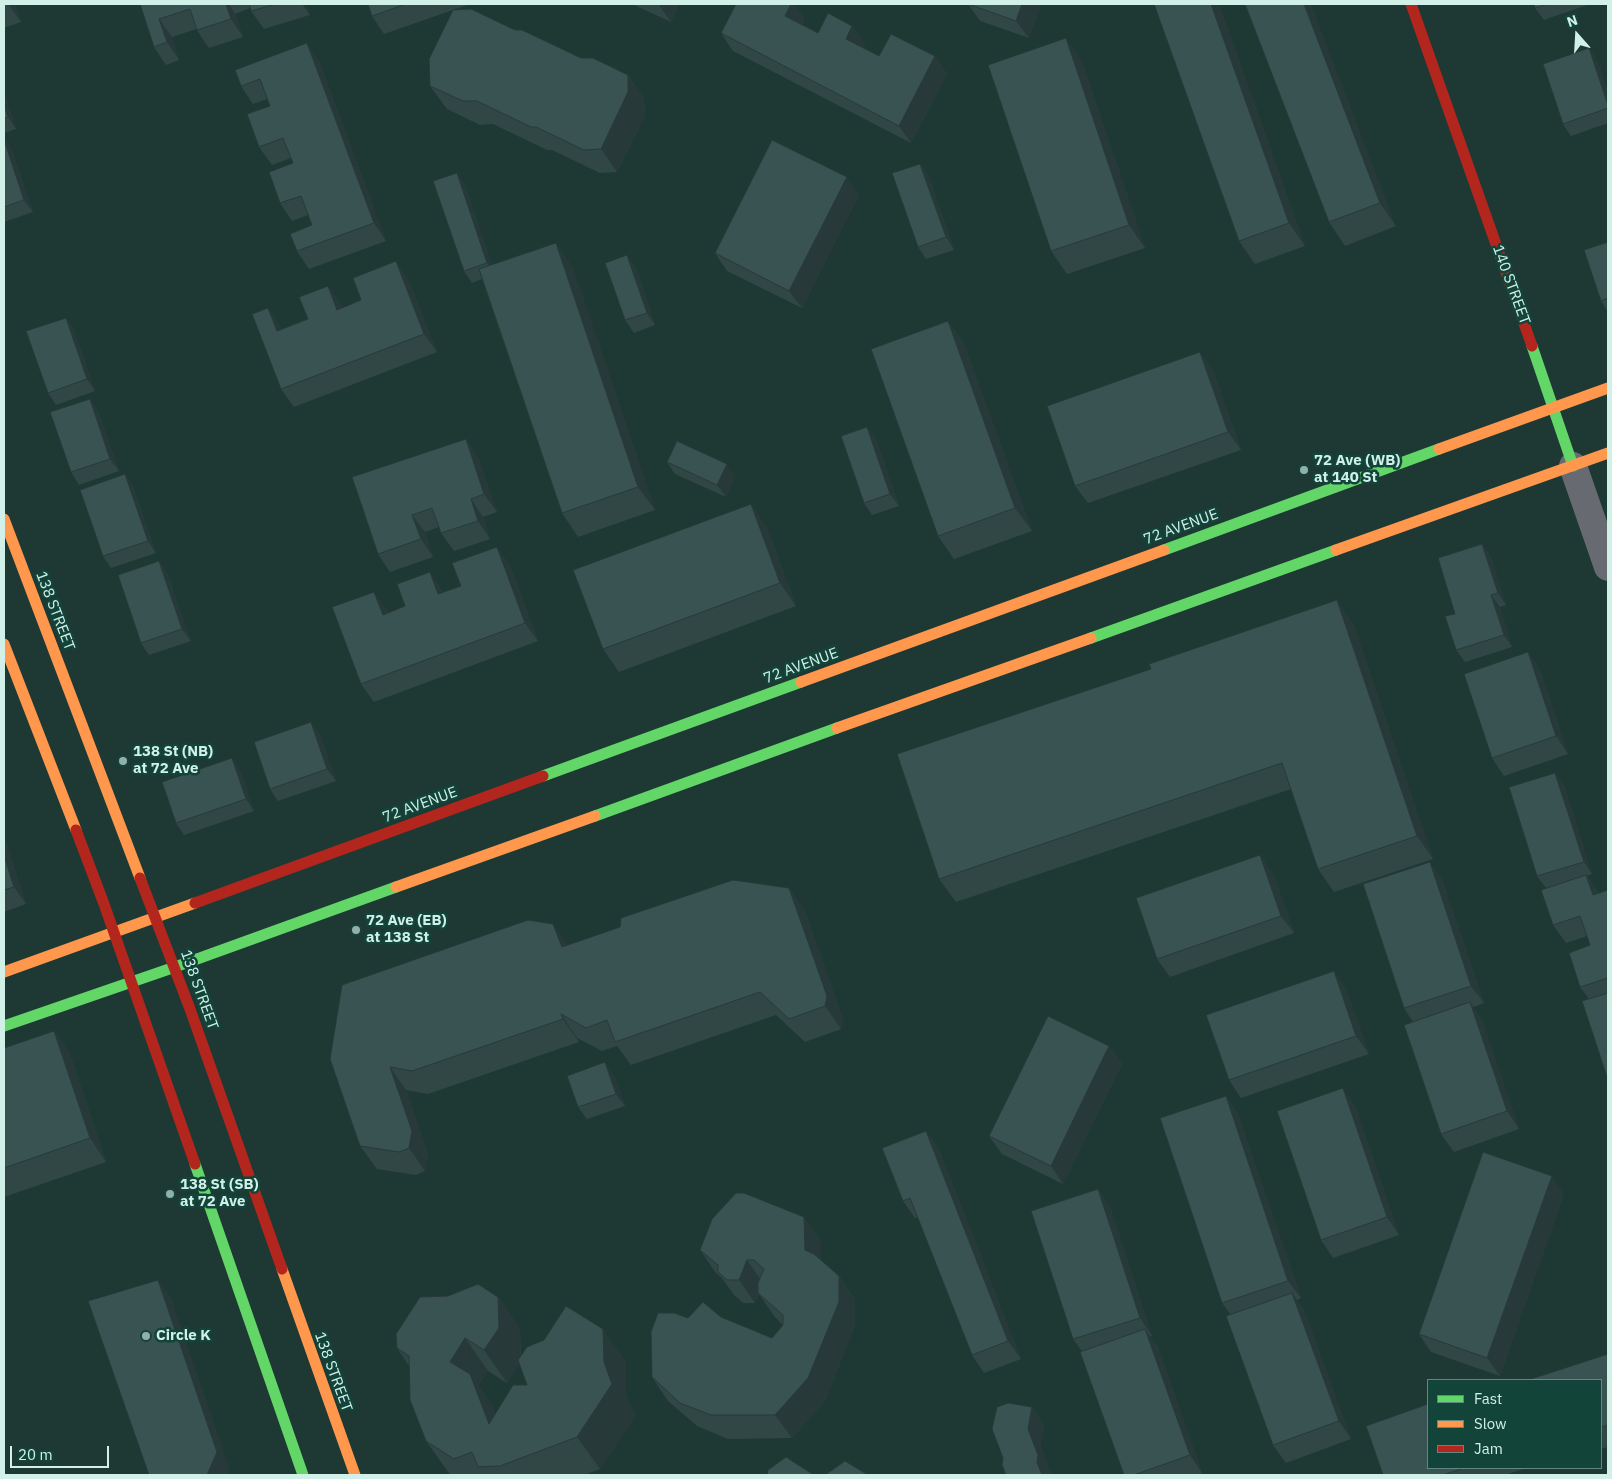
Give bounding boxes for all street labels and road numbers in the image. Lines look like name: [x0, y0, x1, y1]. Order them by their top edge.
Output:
street label: 140 STREET: [1488, 243, 1534, 327]
street label: 72 AVENUE: [1141, 505, 1221, 549]
street label: 138 STREET: [32, 569, 78, 653]
street label: 72 AVENUE: [761, 644, 841, 688]
street label: 72 AVENUE: [380, 783, 460, 827]
street label: 138 STREET: [176, 948, 222, 1032]
street label: 138 STREET: [310, 1330, 356, 1414]

